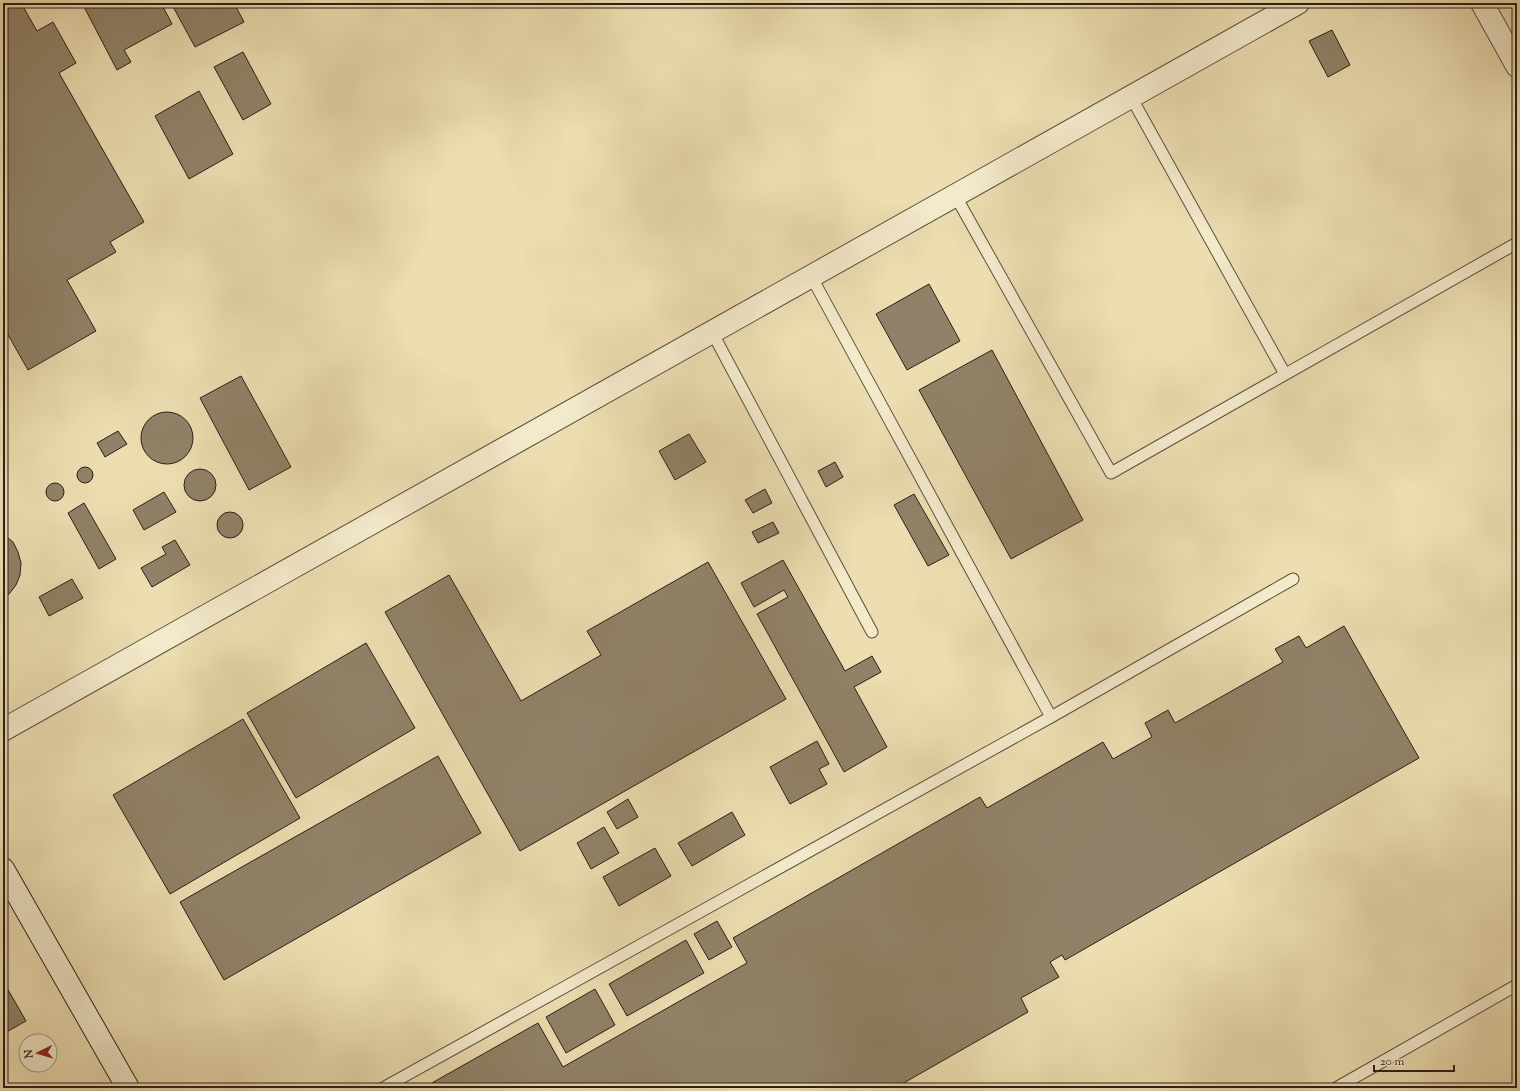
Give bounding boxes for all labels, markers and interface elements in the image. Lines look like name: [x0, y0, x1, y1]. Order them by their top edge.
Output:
north arrow: [18, 1033, 58, 1073]
scale bar: [1374, 1047, 1454, 1073]
text: N: [21, 1048, 37, 1060]
text: 20 m: [1380, 1053, 1405, 1071]

